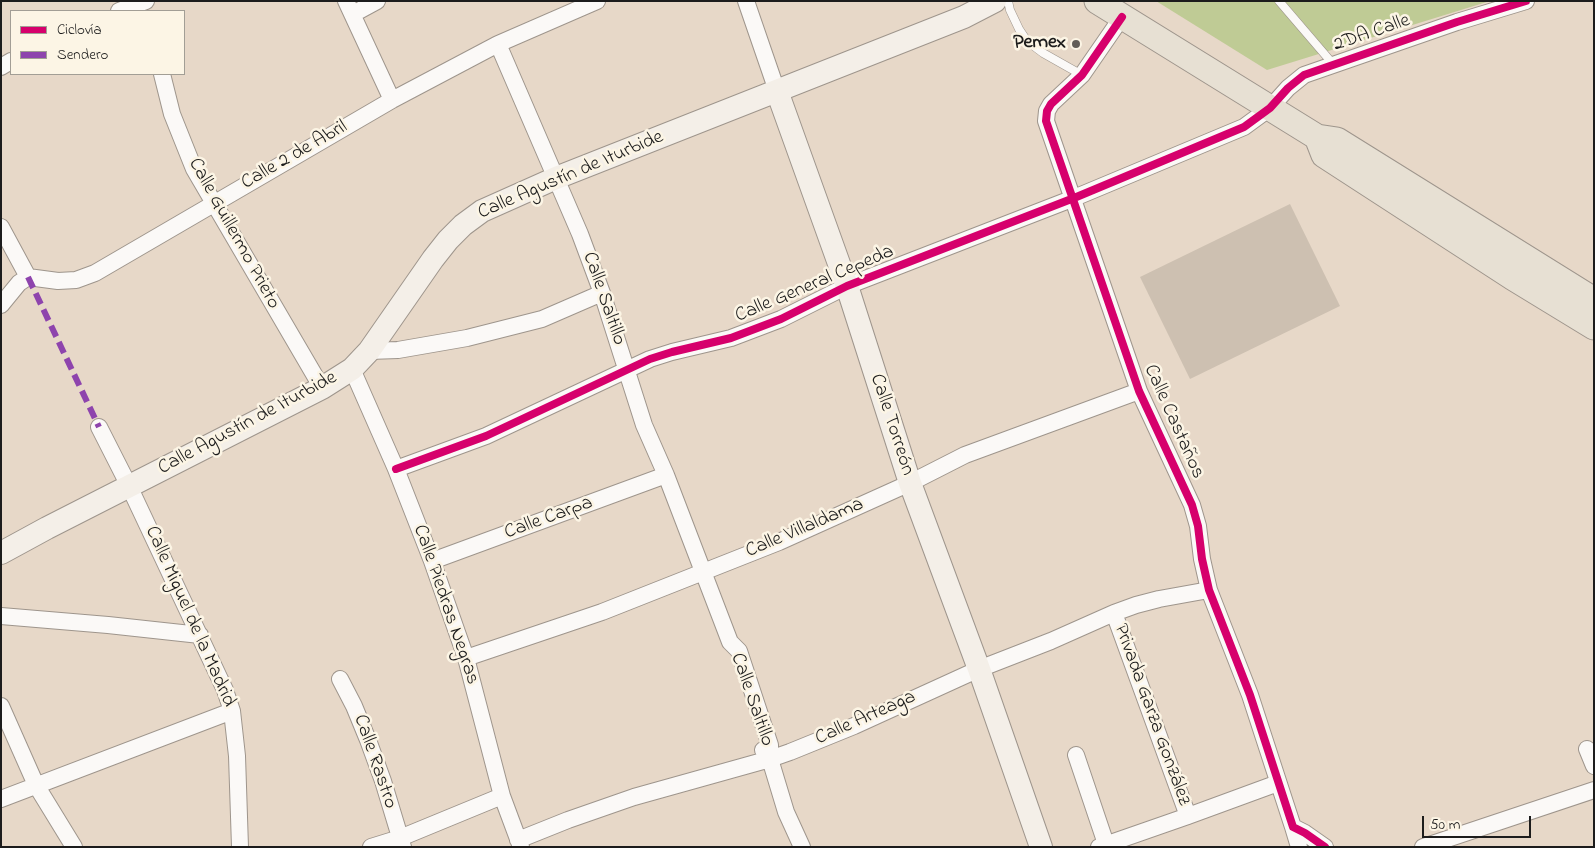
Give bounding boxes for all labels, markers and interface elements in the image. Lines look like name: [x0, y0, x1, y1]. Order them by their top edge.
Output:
legend: [10, 10, 185, 75]
street label: 2DA Calle: [1331, 10, 1413, 58]
text: Ciclovía: [57, 19, 102, 41]
place label: Pemex: [1013, 32, 1066, 56]
marker: Pemex: [1070, 38, 1082, 50]
text: Sendero: [57, 44, 108, 66]
street label: Calle 2 de Abril: [238, 116, 352, 196]
street label: Calle Agustín de Iturbide: [475, 126, 667, 226]
street label: Calle Guillermo Prieto: [182, 154, 284, 314]
street label: Calle General Cepeda: [732, 241, 898, 329]
street label: Calle Saltillo: [576, 249, 630, 349]
street label: Calle Castaños: [1137, 361, 1209, 483]
street label: Calle Agustín de Iturbide: [154, 367, 342, 481]
street label: Calle Torreón: [863, 371, 919, 479]
street label: Calle Carpa: [502, 492, 596, 546]
street label: Calle Villaldama: [742, 493, 868, 565]
street label: Calle Piedras Negras: [406, 522, 484, 688]
street label: Calle Miguel de la Madrid: [138, 523, 240, 711]
street label: Privada Garza González: [1107, 621, 1195, 809]
street label: Calle Saltillo: [724, 650, 778, 750]
street label: Calle Arteaga: [812, 686, 920, 752]
street label: Calle Rastro: [347, 712, 401, 812]
scale bar: [1425, 806, 1534, 838]
text: 50 m: [1430, 814, 1460, 836]

